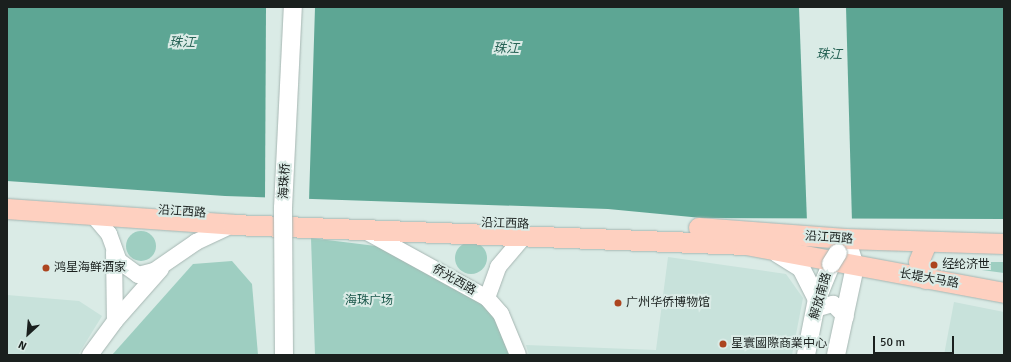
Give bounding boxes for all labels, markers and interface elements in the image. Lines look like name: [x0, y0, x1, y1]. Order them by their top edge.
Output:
water label: 珠江: [169, 35, 195, 51]
water label: 珠江: [493, 41, 519, 57]
water label: 珠江: [816, 47, 842, 63]
street label: 海珠桥: [277, 163, 293, 199]
street label: 沿江西路: [158, 203, 206, 221]
street label: 沿江西路: [481, 216, 529, 232]
street label: 沿江西路: [805, 229, 853, 247]
place label: 经纶济世: [942, 258, 990, 272]
marker: 经纶济世: [929, 260, 939, 270]
place label: 鸿星海鲜酒家: [54, 261, 126, 275]
street label: 侨光西路: [430, 262, 478, 298]
marker: 鸿星海鲜酒家: [41, 263, 51, 273]
street label: 长堤大马路: [898, 267, 960, 291]
street label: 解放南路: [807, 271, 835, 321]
park label: 海珠广场: [345, 294, 393, 308]
place label: 广州华侨博物馆: [626, 296, 710, 310]
marker: 广州华侨博物馆: [613, 298, 623, 308]
north arrow: [8, 314, 48, 354]
scale bar: [875, 328, 956, 354]
text: 50 m: [880, 335, 905, 350]
place label: 星寰國際商業中心: [731, 337, 827, 351]
text: N: [16, 338, 29, 353]
marker: 星寰國際商業中心: [718, 339, 728, 349]

